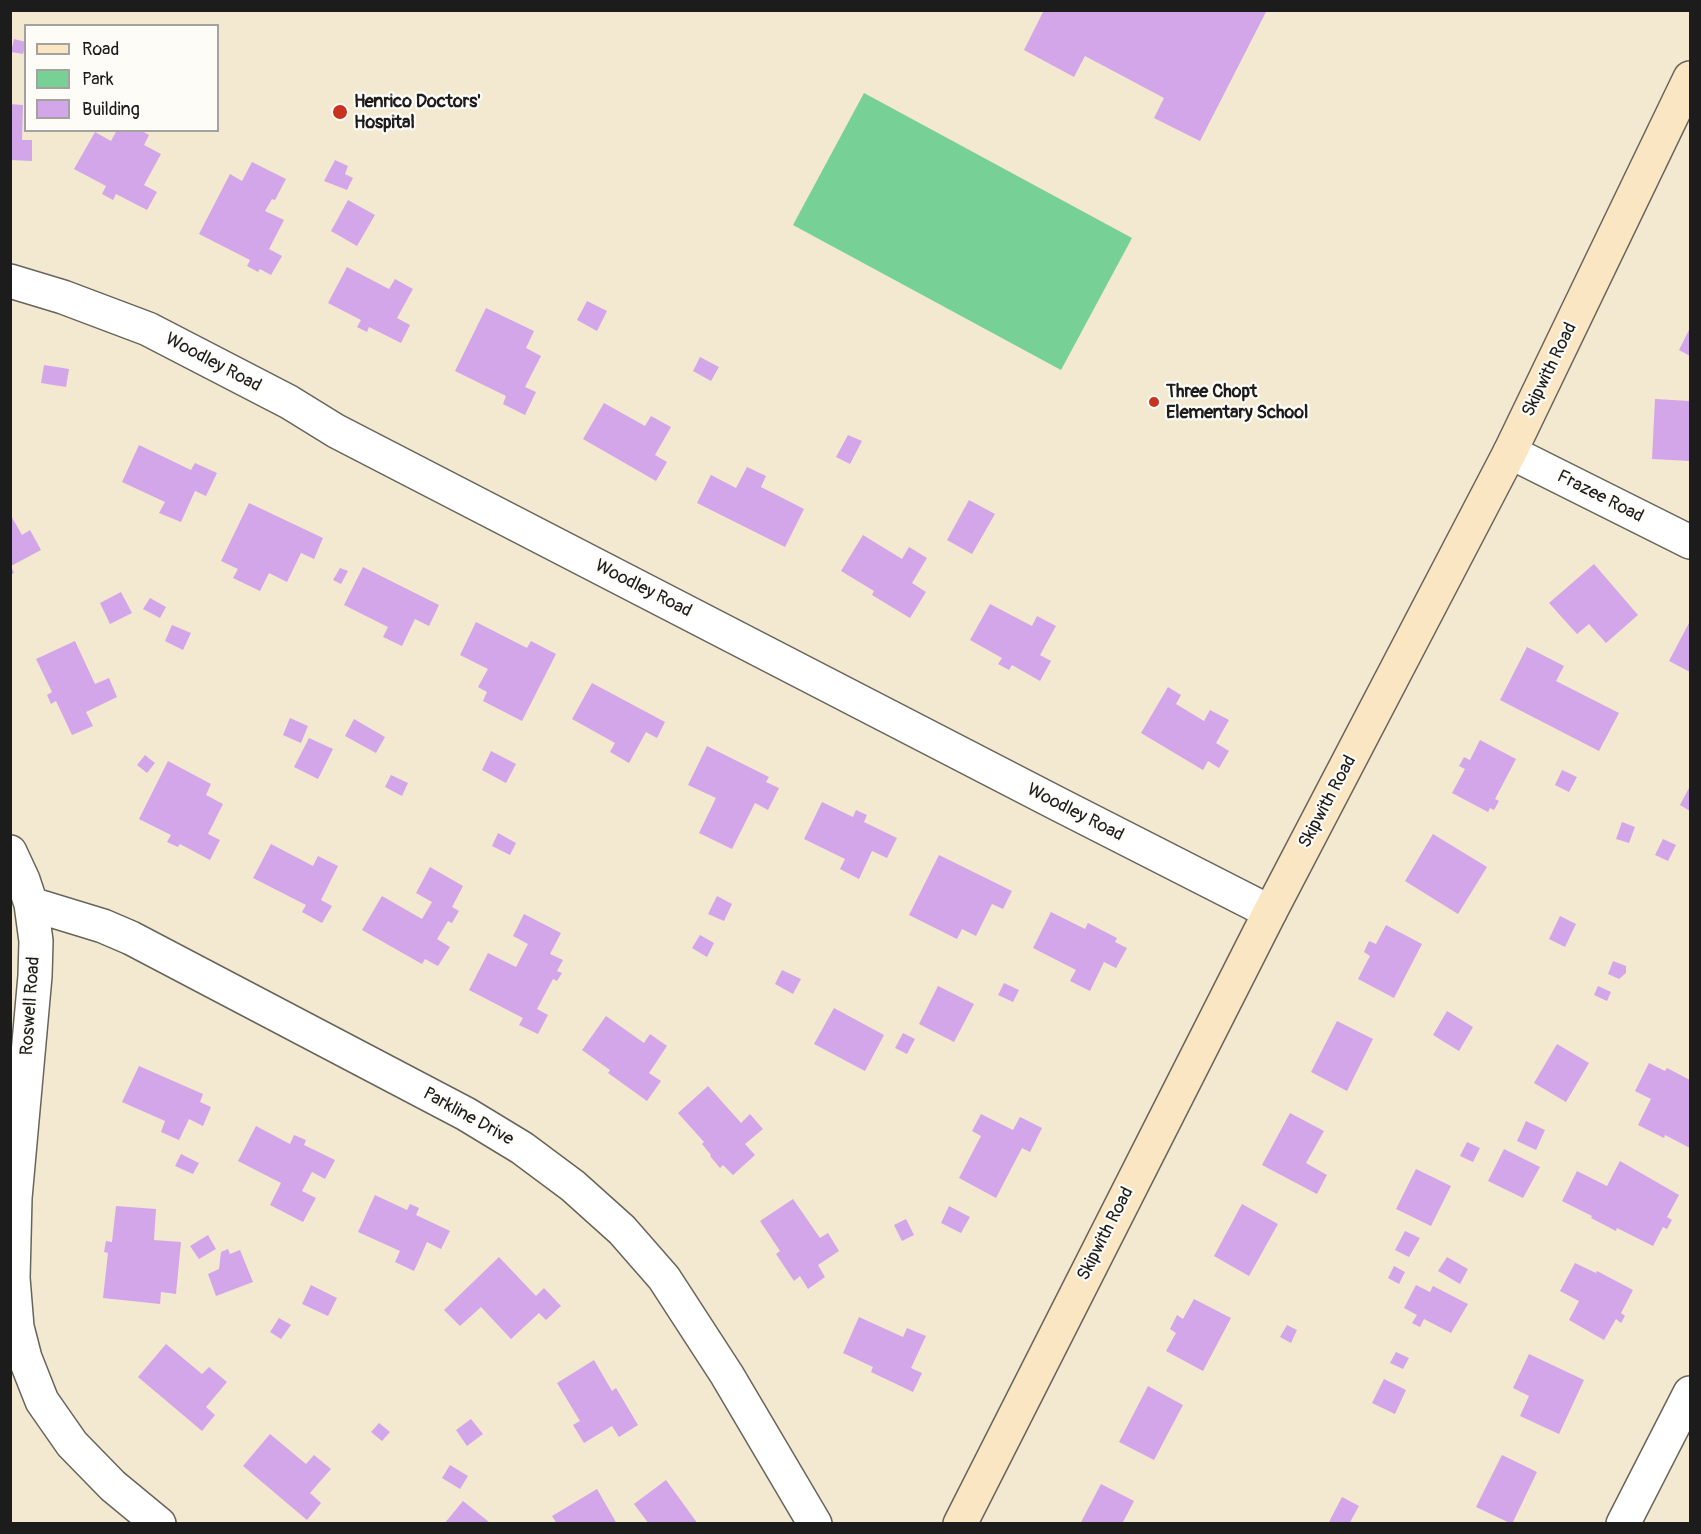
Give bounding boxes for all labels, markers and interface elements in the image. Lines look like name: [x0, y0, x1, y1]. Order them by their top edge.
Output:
legend: [24, 24, 219, 132]
text: Road: [82, 38, 119, 61]
text: Park: [82, 68, 114, 91]
place label: Henrico Doctors' Hospital: [354, 91, 481, 134]
text: Building: [82, 98, 140, 121]
marker: Henrico Doctors' Hospital: [331, 103, 349, 121]
street label: Skipwith Road: [1518, 319, 1582, 421]
street label: Woodley Road: [161, 329, 265, 397]
place label: Three Chopt Elementary School: [1166, 381, 1308, 424]
marker: Three Chopt Elementary School: [1147, 395, 1161, 409]
street label: Frazee Road: [1553, 466, 1647, 528]
street label: Woodley Road: [591, 555, 695, 623]
street label: Skipwith Road: [1295, 752, 1361, 852]
street label: Woodley Road: [1023, 779, 1127, 847]
street label: Roswell Road: [17, 956, 45, 1056]
street label: Parkline Drive: [419, 1083, 517, 1151]
street label: Skipwith Road: [1073, 1184, 1139, 1284]

